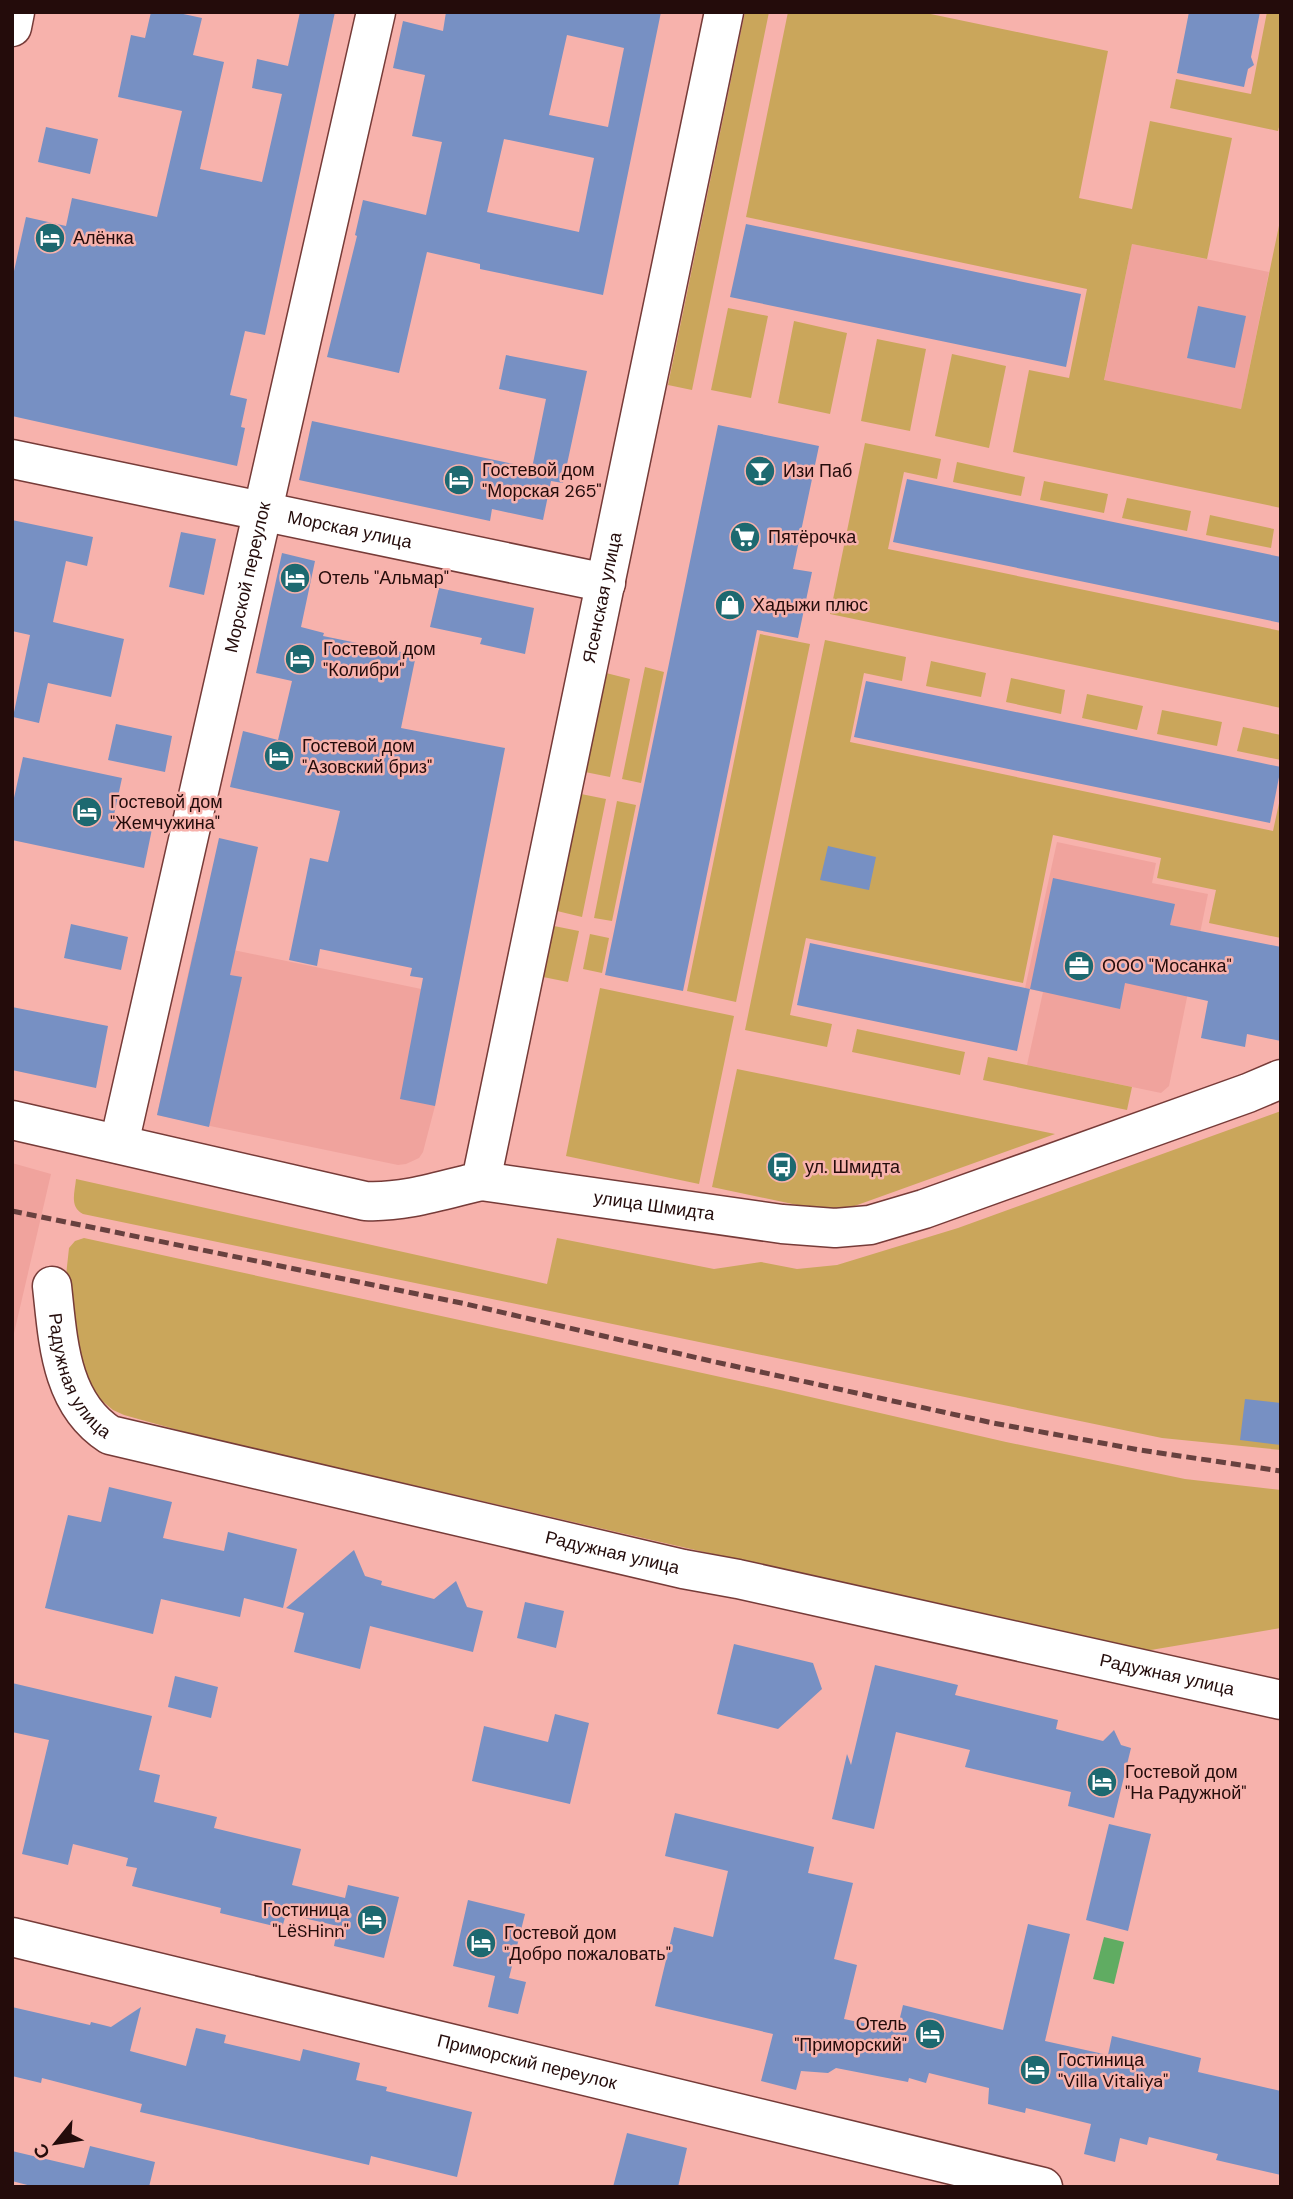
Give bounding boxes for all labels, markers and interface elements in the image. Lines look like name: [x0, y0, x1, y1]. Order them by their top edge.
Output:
hotel icon: Алёнка: [33, 221, 67, 255]
place label: Алёнка: [73, 226, 135, 250]
bar icon: Изи Паб: [743, 454, 777, 488]
place label: Гостевой дом "Морская 265": [482, 458, 602, 503]
place label: Изи Паб: [783, 459, 852, 483]
hotel icon: Гостевой дом "Морская 265": [442, 463, 476, 497]
street label: Морской переулок: [219, 500, 276, 655]
street label: Морская улица: [285, 505, 415, 554]
supermarket icon: Пятёрочка: [728, 520, 762, 554]
place label: Пятёрочка: [768, 525, 857, 549]
street label: Ясенская улица: [577, 529, 628, 666]
hotel icon: Отель "Альмар": [278, 561, 312, 595]
place label: Отель "Альмар": [318, 566, 449, 590]
shop icon: Хадыжи плюс: [713, 588, 747, 622]
place label: Хадыжи плюс: [753, 593, 868, 617]
place label: Гостевой дом "Колибри": [323, 637, 436, 682]
hotel icon: Гостевой дом "Колибри": [283, 642, 317, 676]
place label: Гостевой дом "Азовский бриз": [302, 734, 432, 779]
hotel icon: Гостевой дом "Азовский бриз": [262, 739, 296, 773]
place label: Гостевой дом "Жемчужина": [110, 790, 223, 835]
hotel icon: Гостевой дом "Жемчужина": [70, 795, 104, 829]
office icon: ООО "Мосанка": [1062, 949, 1096, 983]
place label: ООО "Мосанка": [1102, 954, 1232, 978]
bus stop icon: ул. Шмидта: [765, 1150, 799, 1184]
place label: ул. Шмидта: [805, 1155, 901, 1179]
street label: улица Шмидта: [592, 1185, 717, 1226]
street label: Радужная улица: [43, 1312, 117, 1445]
street label: Радужная улица: [543, 1525, 683, 1580]
street label: Радужная улица: [1098, 1648, 1238, 1701]
place label: Гостевой дом "На Радужной": [1125, 1760, 1246, 1805]
hotel icon: Гостевой дом "На Радужной": [1085, 1765, 1119, 1799]
place label: Гостиница "LёSHinn": [263, 1898, 350, 1943]
hotel icon: Гостиница "LёSHinn": [355, 1903, 389, 1937]
place label: Гостевой дом "Добро пожаловать": [504, 1921, 671, 1966]
hotel icon: Гостевой дом "Добро пожаловать": [464, 1926, 498, 1960]
place label: Отель "Приморский": [794, 2012, 907, 2057]
hotel icon: Отель "Приморский": [913, 2017, 947, 2051]
street label: Приморский переулок: [435, 2029, 619, 2095]
place label: Гостиница "Villa Vitaliya": [1058, 2048, 1168, 2093]
hotel icon: Гостиница "Villa Vitaliya": [1018, 2053, 1052, 2087]
north arrow: [21, 2108, 91, 2178]
text: С: [27, 2139, 56, 2163]

